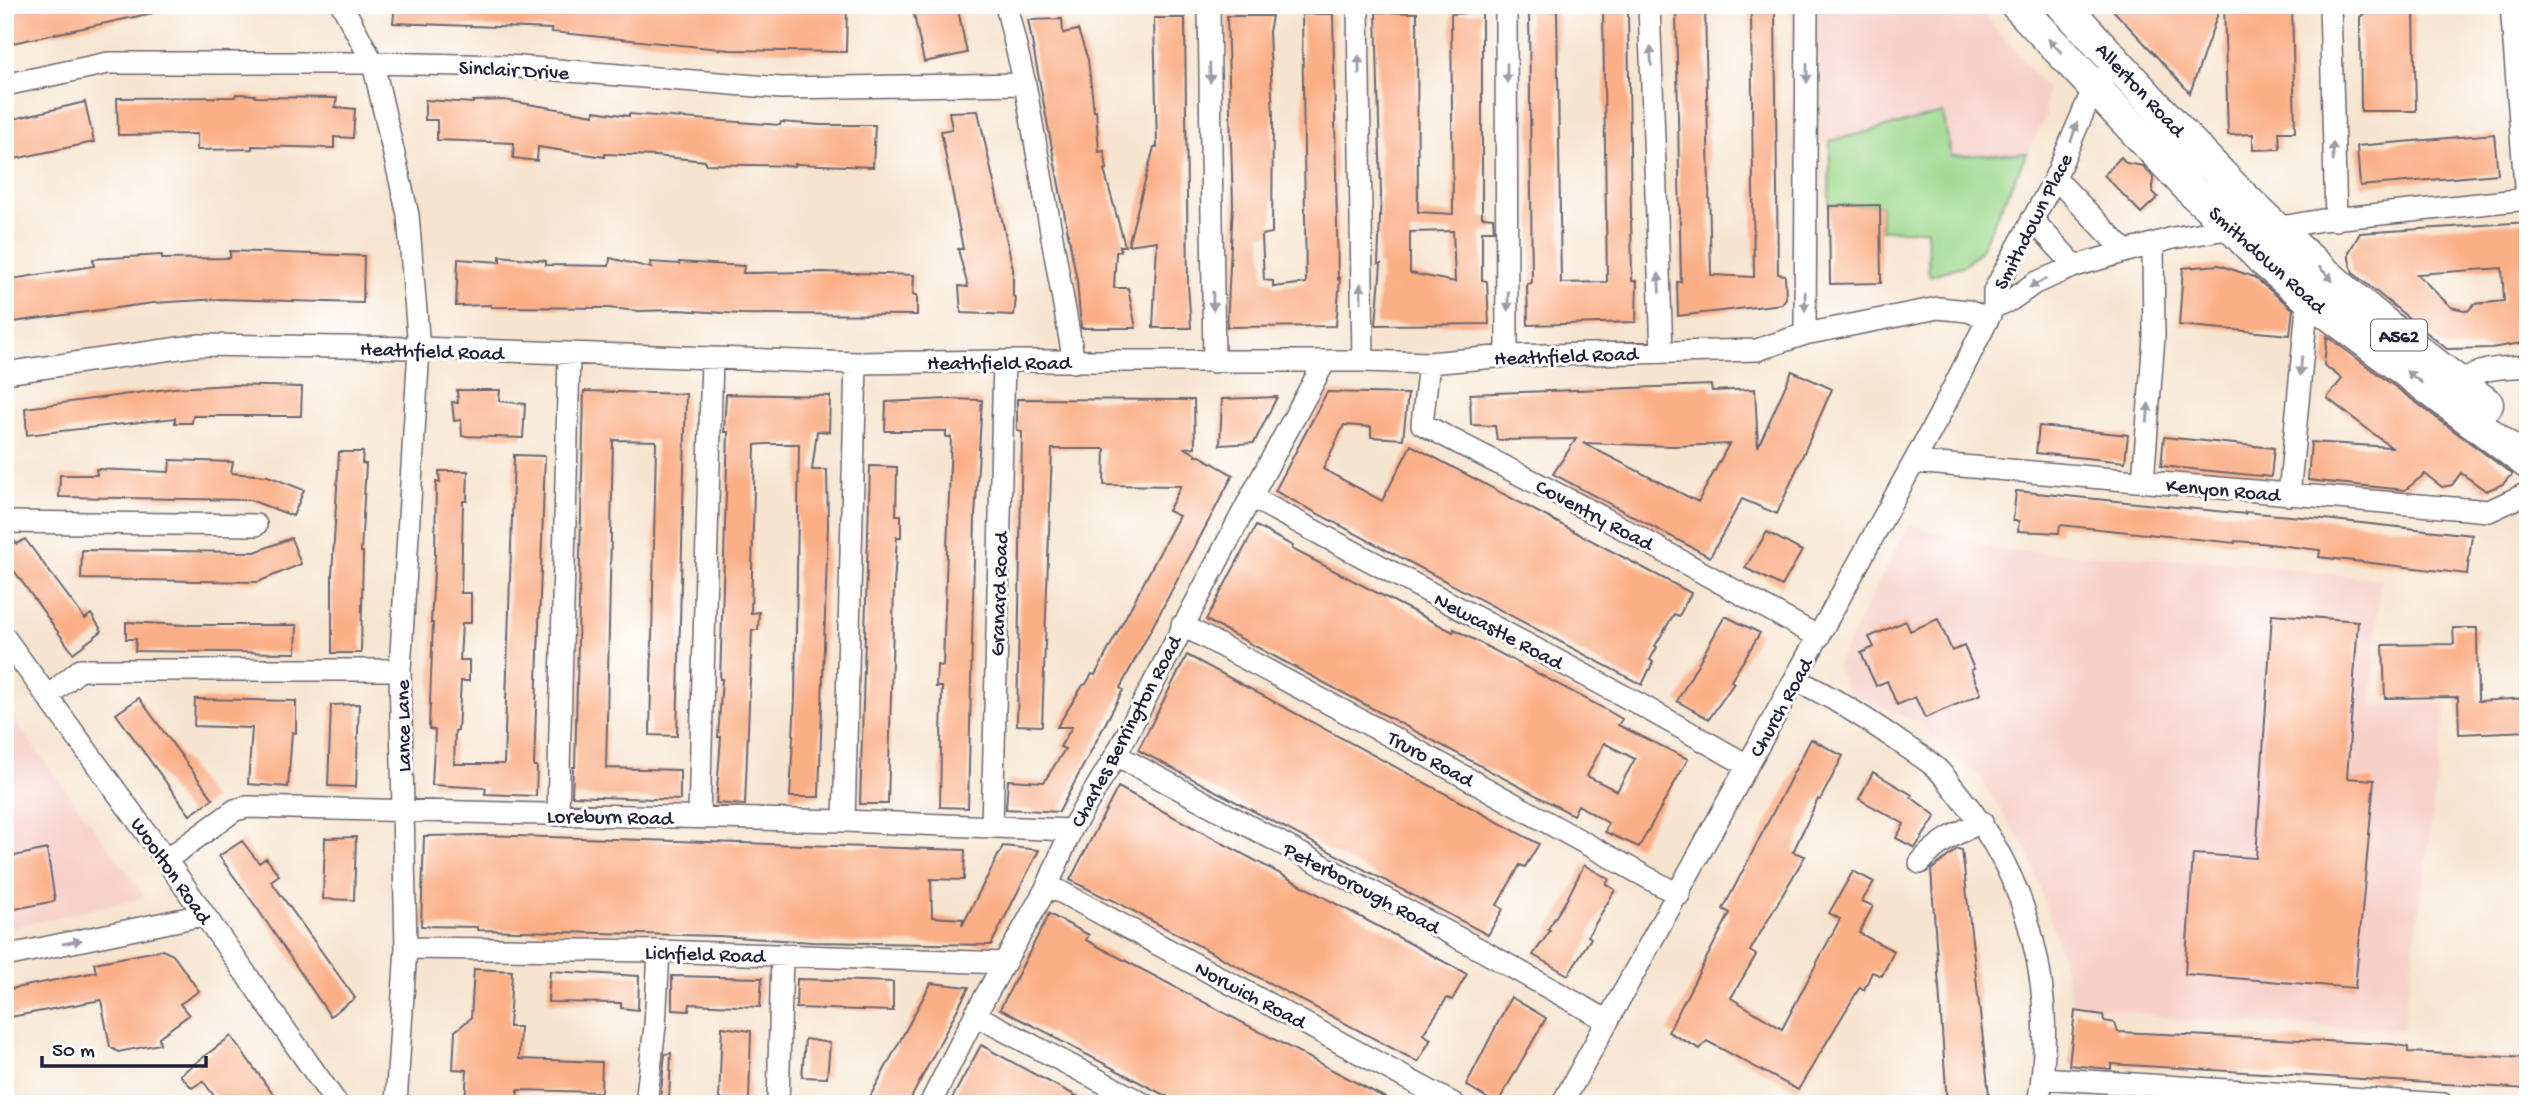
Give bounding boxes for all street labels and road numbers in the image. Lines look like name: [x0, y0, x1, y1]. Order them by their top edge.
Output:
street label: Allerton Road: [2088, 39, 2190, 145]
street label: Sinclair Drive: [458, 57, 571, 88]
street label: Smithdown Place: [1990, 149, 2081, 295]
street label: Smithdown Road: [2202, 202, 2331, 322]
road number: A562: [2371, 320, 2427, 350]
street label: Heathfield Road: [360, 338, 506, 369]
street label: Heathfield Road: [1494, 343, 1640, 374]
street label: Heathfield Road: [927, 353, 1073, 378]
street label: Kenyon Road: [2165, 475, 2282, 510]
street label: Coventry Road: [1530, 476, 1658, 559]
street label: Granard Road: [987, 530, 1016, 657]
street label: Newcastle Road: [1429, 589, 1568, 678]
street label: Charles Berrington Road: [1067, 631, 1190, 833]
street label: Church Road: [1746, 653, 1821, 763]
street label: Lance Lane: [392, 678, 419, 772]
street label: Truro Road: [1381, 727, 1478, 796]
street label: Loreburn Road: [547, 806, 675, 833]
street label: Woolton Road: [123, 814, 216, 932]
street label: Peterborough Road: [1277, 838, 1444, 943]
street label: Lichfield Road: [644, 942, 767, 971]
street label: Norwich Road: [1190, 957, 1311, 1038]

